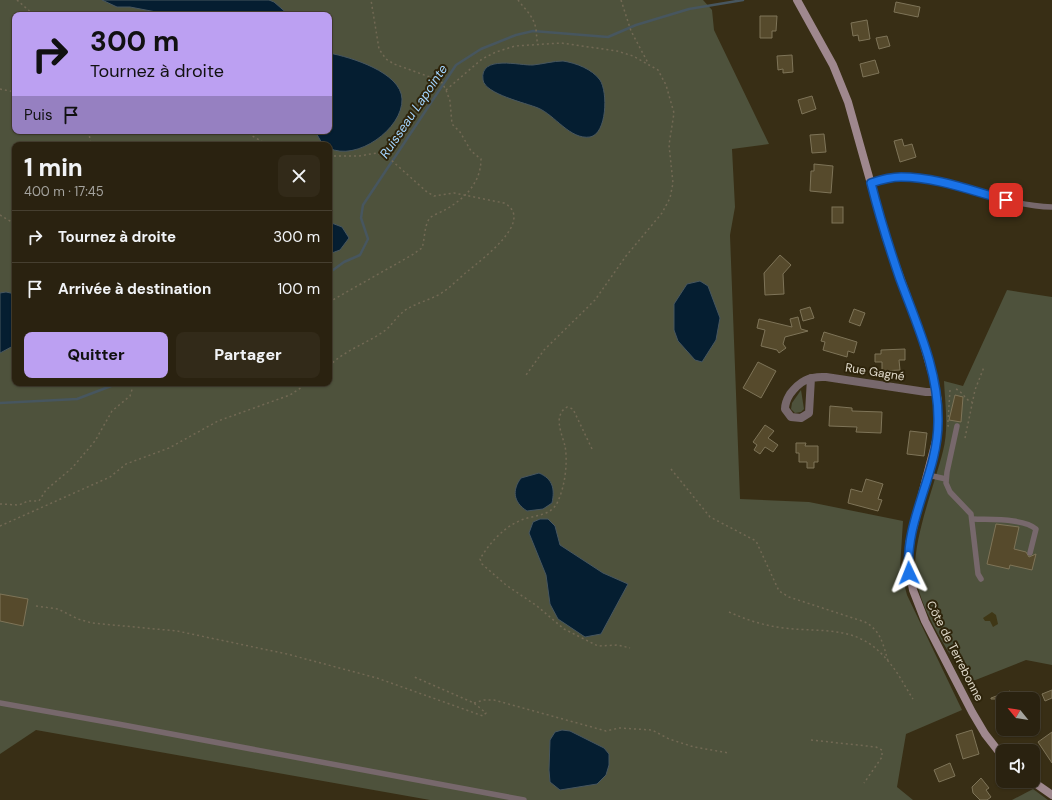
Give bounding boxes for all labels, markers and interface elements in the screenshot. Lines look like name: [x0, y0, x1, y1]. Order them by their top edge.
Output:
text: 300 m: [90, 23, 179, 60]
icon: right: [24, 28, 76, 80]
text: Tournez à droite: [90, 59, 224, 83]
water label: Ruisseau Lapointe: [376, 61, 451, 161]
icon: arrive: [60, 104, 82, 126]
text: Puis: [24, 105, 52, 125]
text: 1 min: [24, 152, 83, 183]
button: close: [278, 155, 320, 197]
text: 400 m · 17:45: [24, 183, 104, 200]
pin: [989, 183, 1023, 217]
icon: arrive: [995, 189, 1017, 211]
icon: right: [24, 226, 46, 248]
text: Tournez à droite: [58, 227, 176, 247]
text: 300 m: [273, 227, 320, 247]
icon: arrive: [24, 278, 46, 300]
text: Arrivée à destination: [58, 279, 211, 299]
text: 100 m: [277, 279, 320, 299]
button: Quitter: [24, 332, 168, 378]
button: Partager: [176, 332, 320, 378]
street label: Rue Gagné: [844, 359, 906, 385]
position arrow: [888, 552, 930, 594]
street label: Côte de Terrebonne: [923, 598, 987, 704]
north arrow: [996, 692, 1040, 736]
map controls: [996, 692, 1040, 788]
button: sound: [996, 744, 1040, 788]

